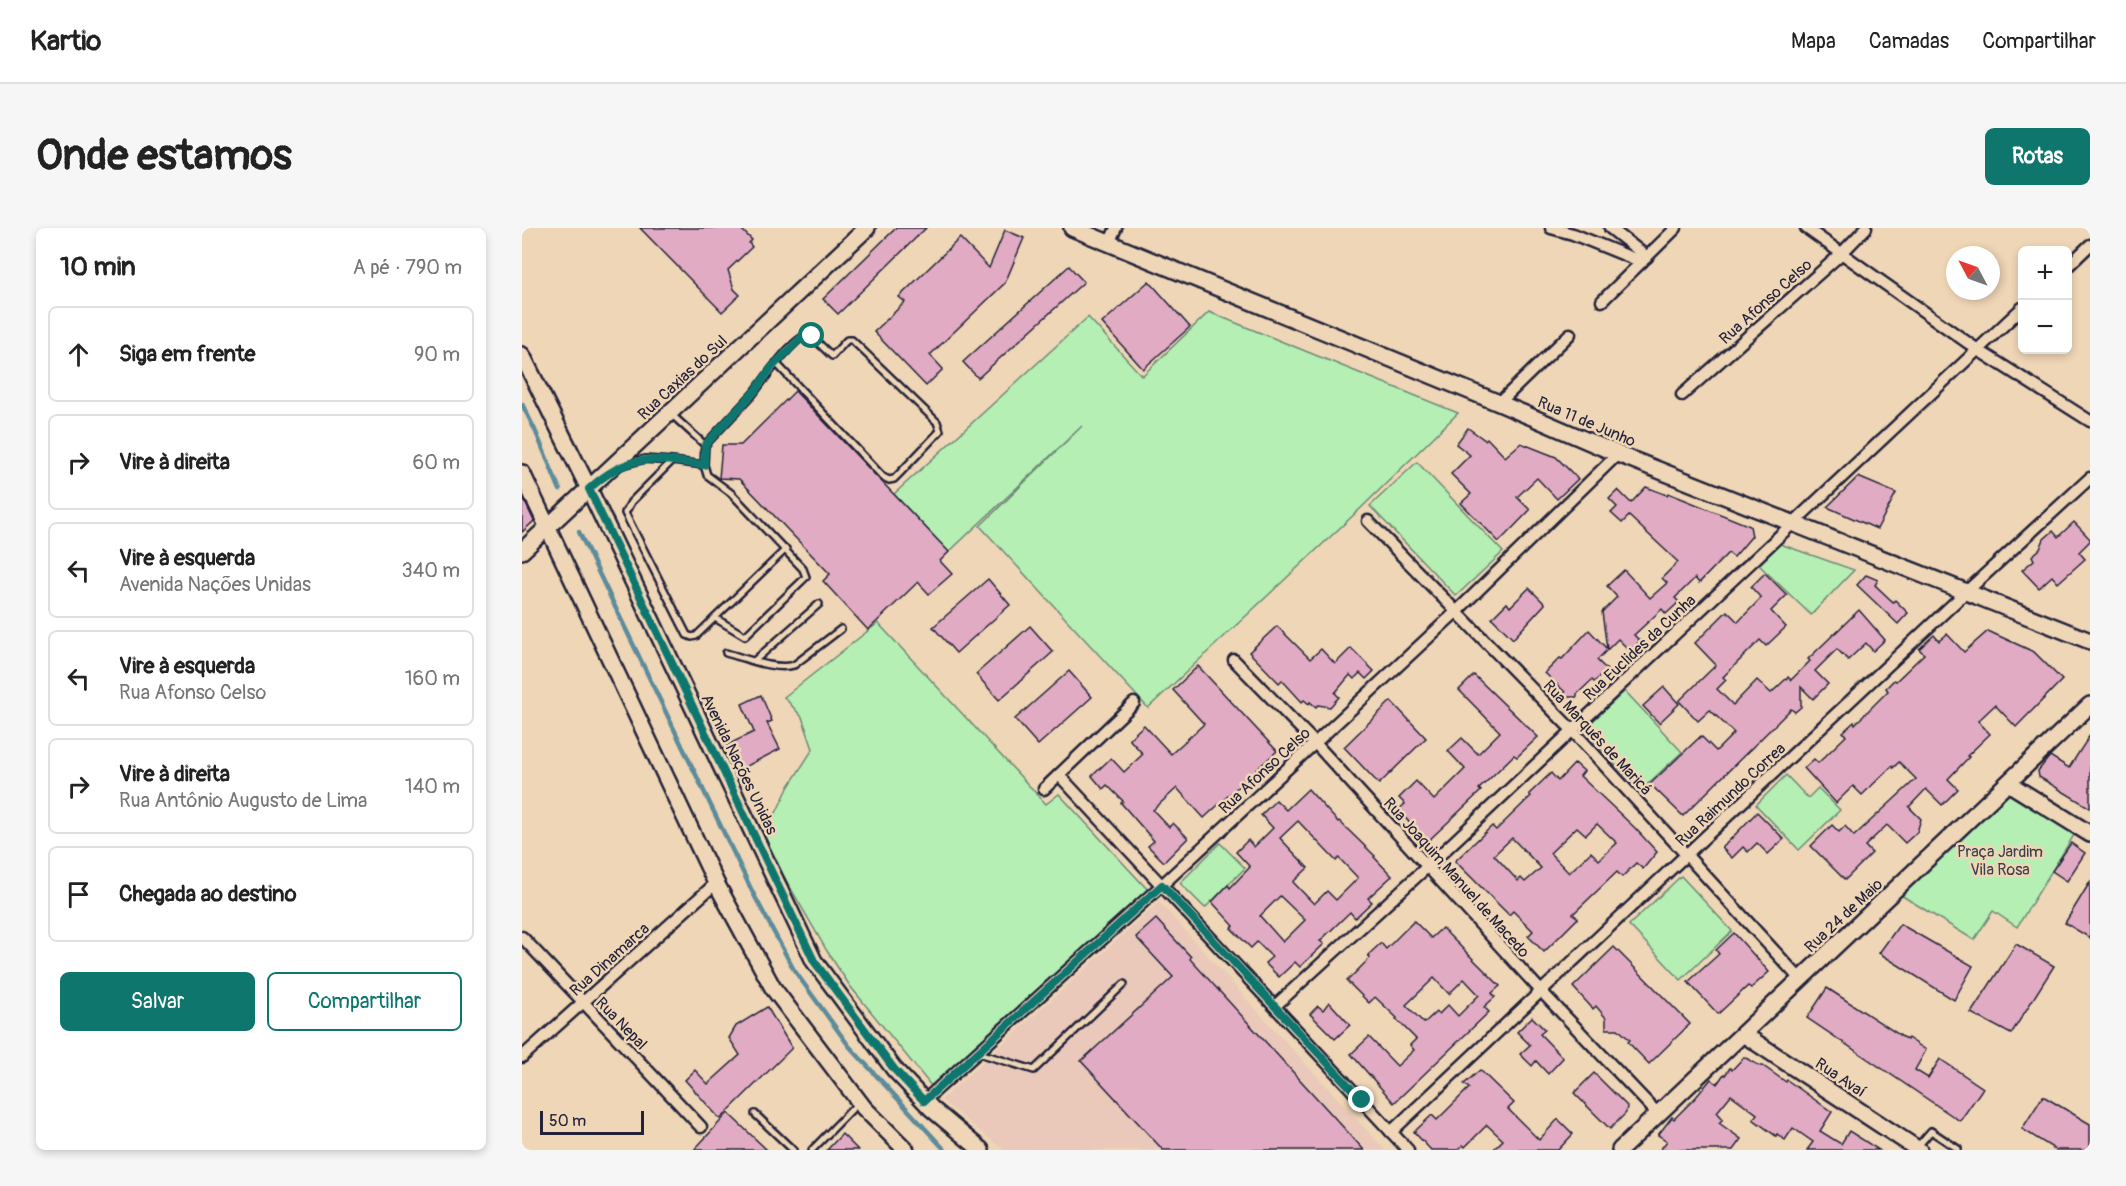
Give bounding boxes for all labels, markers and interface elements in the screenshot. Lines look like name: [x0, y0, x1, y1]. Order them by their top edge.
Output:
text: Kartio: [30, 24, 101, 59]
text: Mapa: [1791, 28, 1836, 55]
text: Camadas: [1869, 28, 1949, 55]
text: Compartilhar: [1982, 28, 2096, 55]
button: Rotas: [1985, 128, 2090, 185]
text: Onde estamos: [36, 130, 292, 182]
north arrow: [1946, 246, 2000, 300]
map controls: [2018, 246, 2072, 354]
button: +: [2018, 246, 2072, 300]
text: 10 min: [60, 251, 136, 283]
text: A pé · 790 m: [353, 255, 462, 280]
street label: Rua Afonso Celso: [1715, 255, 1816, 349]
button: −: [2018, 300, 2072, 354]
route start: [798, 322, 824, 348]
street label: Rua Caxias do Sul: [634, 331, 732, 424]
icon: ahead: [62, 338, 95, 371]
text: Siga em frente: [119, 340, 255, 368]
text: 90 m: [414, 342, 460, 367]
street label: Rua 11 de Junho: [1535, 392, 1639, 452]
icon: right: [62, 446, 95, 479]
text: Vire à direita: [119, 448, 230, 476]
text: 60 m: [413, 450, 460, 475]
text: Vire à esquerda: [119, 544, 255, 572]
icon: left: [62, 554, 95, 587]
text: 340 m: [401, 558, 460, 583]
text: Avenida Nações Unidas: [119, 572, 311, 597]
street label: Rua Euclides da Cunha: [1579, 590, 1700, 705]
text: Vire à esquerda: [119, 652, 255, 680]
icon: left: [62, 662, 95, 695]
text: 160 m: [405, 666, 460, 691]
street label: Rua Marquês de Maricá: [1539, 676, 1656, 799]
text: Rua Afonso Celso: [119, 680, 266, 705]
street label: Avenida Nações Unidas: [696, 691, 782, 838]
street label: Rua Afonso Celso: [1215, 723, 1315, 818]
street label: Rua Raimundo Correa: [1672, 739, 1790, 851]
text: Vire à direita: [119, 760, 230, 788]
icon: right: [62, 770, 95, 803]
text: 140 m: [405, 774, 460, 799]
text: Rua Antônio Augusto de Lima: [119, 788, 367, 813]
street label: Rua Joaquim Manuel de Macedo: [1379, 793, 1534, 962]
park label: Praça Jardim Vila Rosa: [1957, 842, 2043, 880]
street label: Rua 24 de Maio: [1800, 874, 1887, 957]
icon: arrive: [62, 878, 95, 911]
text: Chegada ao destino: [119, 880, 297, 908]
street label: Rua Dinamarca: [566, 919, 654, 1001]
button: Salvar: [60, 972, 255, 1031]
button: Compartilhar: [267, 972, 462, 1031]
street label: Rua Nepal: [591, 993, 651, 1054]
street label: Rua Avaí: [1811, 1054, 1870, 1102]
route end: [1348, 1086, 1374, 1112]
scale bar: [540, 1108, 644, 1136]
text: 50 m: [549, 1111, 586, 1131]

